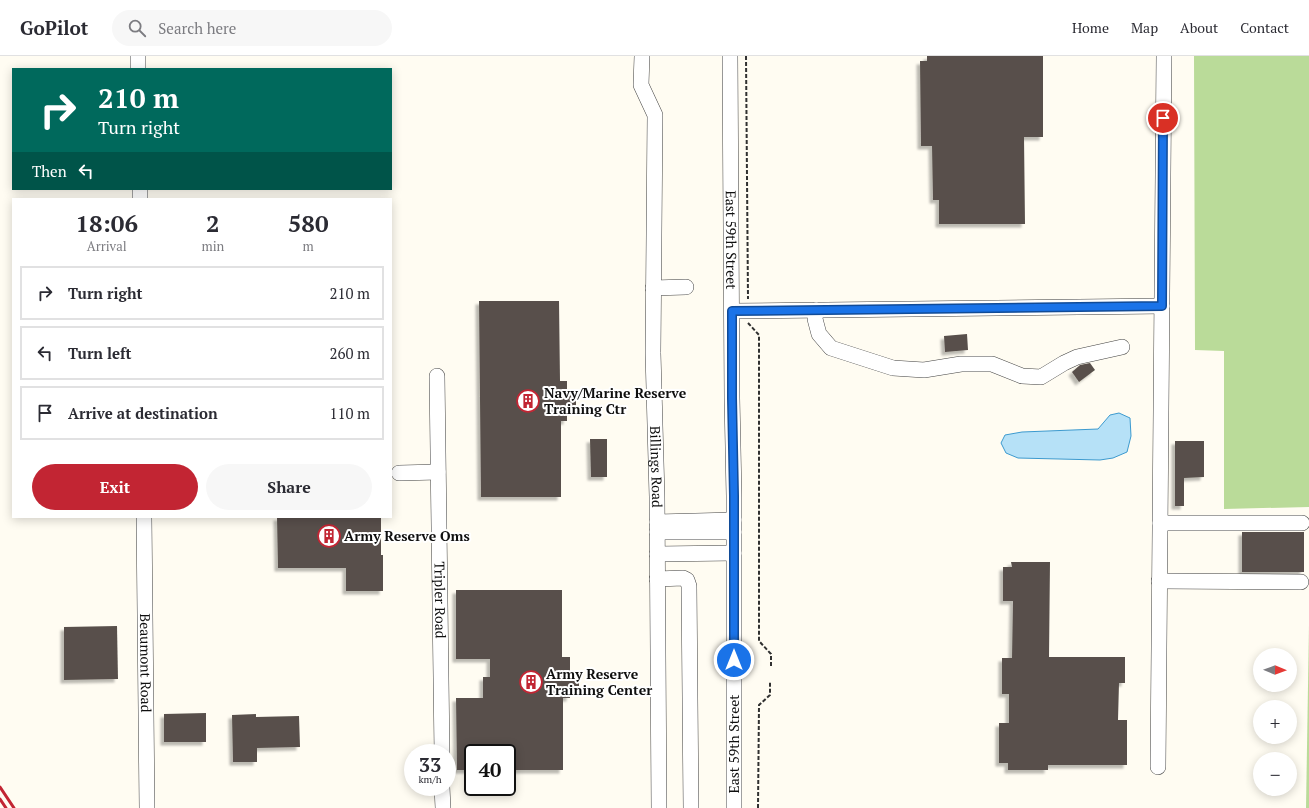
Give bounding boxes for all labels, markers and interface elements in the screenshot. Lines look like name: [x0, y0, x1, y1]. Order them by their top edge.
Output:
search box: [112, 10, 392, 46]
text: GoPilot: [20, 15, 88, 40]
icon: search: [126, 17, 148, 39]
text: Search here: [158, 18, 236, 38]
text: Home: [1072, 18, 1109, 37]
text: Map: [1131, 18, 1158, 37]
text: About: [1180, 18, 1218, 37]
text: Contact: [1240, 18, 1289, 37]
text: 210 m: [98, 79, 179, 116]
icon: right: [32, 84, 84, 136]
pin: [1146, 101, 1180, 135]
icon: arrive: [1152, 107, 1174, 129]
text: Turn right: [98, 115, 180, 139]
icon: left: [75, 160, 97, 182]
text: Then: [32, 161, 67, 181]
street label: East 59th Street: [722, 190, 741, 290]
text: 18:06: [75, 207, 138, 239]
text: 2: [206, 207, 220, 239]
text: 580: [288, 207, 328, 239]
text: Arrival: [87, 237, 127, 255]
text: min: [201, 237, 224, 255]
text: m: [303, 237, 314, 255]
icon: right: [34, 282, 56, 304]
text: Turn right: [68, 283, 143, 303]
text: 210 m: [329, 283, 370, 303]
icon: left: [34, 342, 56, 364]
text: Turn left: [68, 343, 132, 363]
text: 260 m: [329, 343, 370, 363]
place label: Navy/Marine Reserve Training Ctr: [544, 383, 687, 418]
building icon: Navy/Marine Reserve Training Ctr: [515, 388, 541, 414]
icon: arrive: [34, 402, 56, 424]
text: Arrive at destination: [68, 403, 218, 423]
text: 110 m: [329, 403, 370, 423]
street label: Billings Road: [646, 426, 667, 508]
button: Exit: [32, 464, 198, 510]
button: Share: [206, 464, 372, 510]
building icon: Army Reserve Oms: [316, 523, 342, 549]
place label: Army Reserve Oms: [344, 526, 470, 545]
street label: Tripler Road: [430, 561, 450, 639]
street label: Beaumont Road: [136, 613, 156, 713]
position arrow: [713, 639, 755, 681]
north arrow: [1253, 648, 1297, 692]
map controls: [1253, 648, 1297, 796]
place label: Army Reserve Training Center: [546, 664, 652, 699]
building icon: Army Reserve Training Center: [518, 669, 544, 695]
street label: East 59th Street: [724, 694, 743, 793]
button: +: [1253, 700, 1297, 744]
speed limit sign: 40: [464, 744, 516, 796]
text: 33: [419, 751, 441, 778]
button: −: [1253, 752, 1297, 796]
text: km/h: [418, 773, 442, 786]

